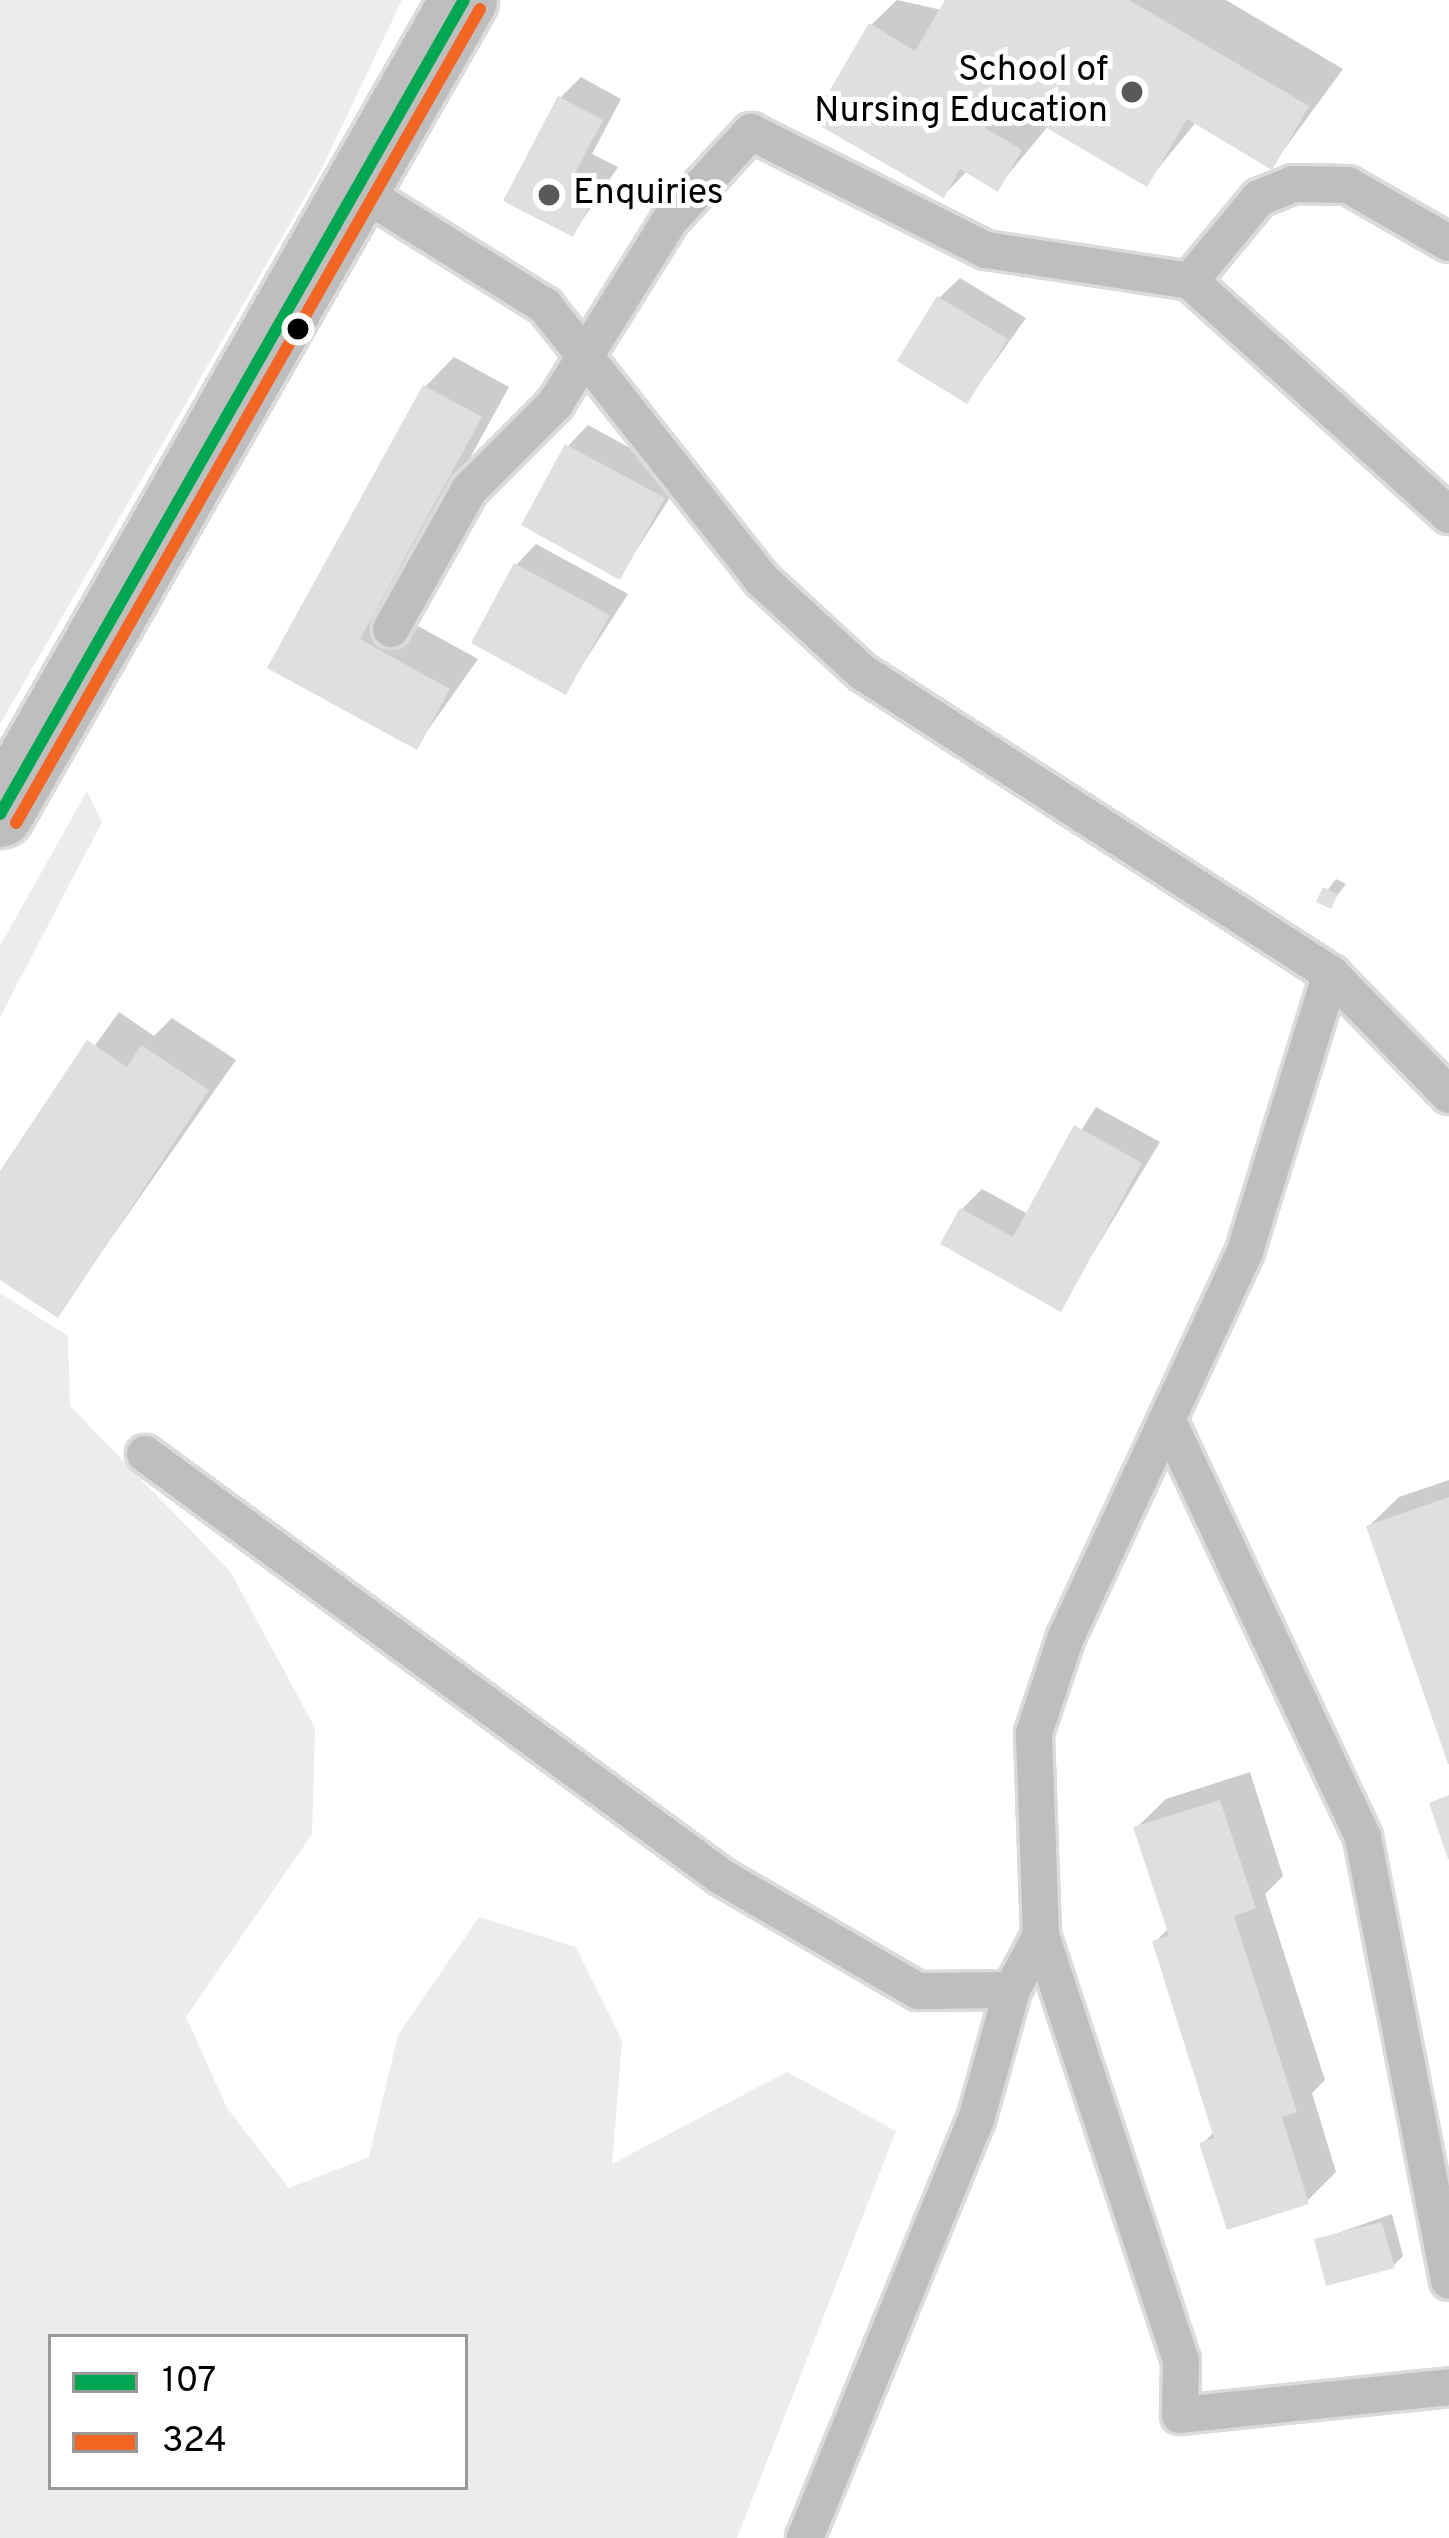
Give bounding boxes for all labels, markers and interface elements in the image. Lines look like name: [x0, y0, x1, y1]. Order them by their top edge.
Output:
place label: School of Nursing Education: [814, 49, 1108, 134]
marker: School of Nursing Education: [1119, 79, 1145, 105]
place label: Enquiries: [573, 173, 724, 217]
marker: Enquiries: [536, 182, 562, 208]
unlabelled marker: [287, 318, 309, 340]
legend: [48, 2334, 468, 2490]
text: 107: [162, 2359, 216, 2405]
text: 324: [162, 2419, 227, 2465]

